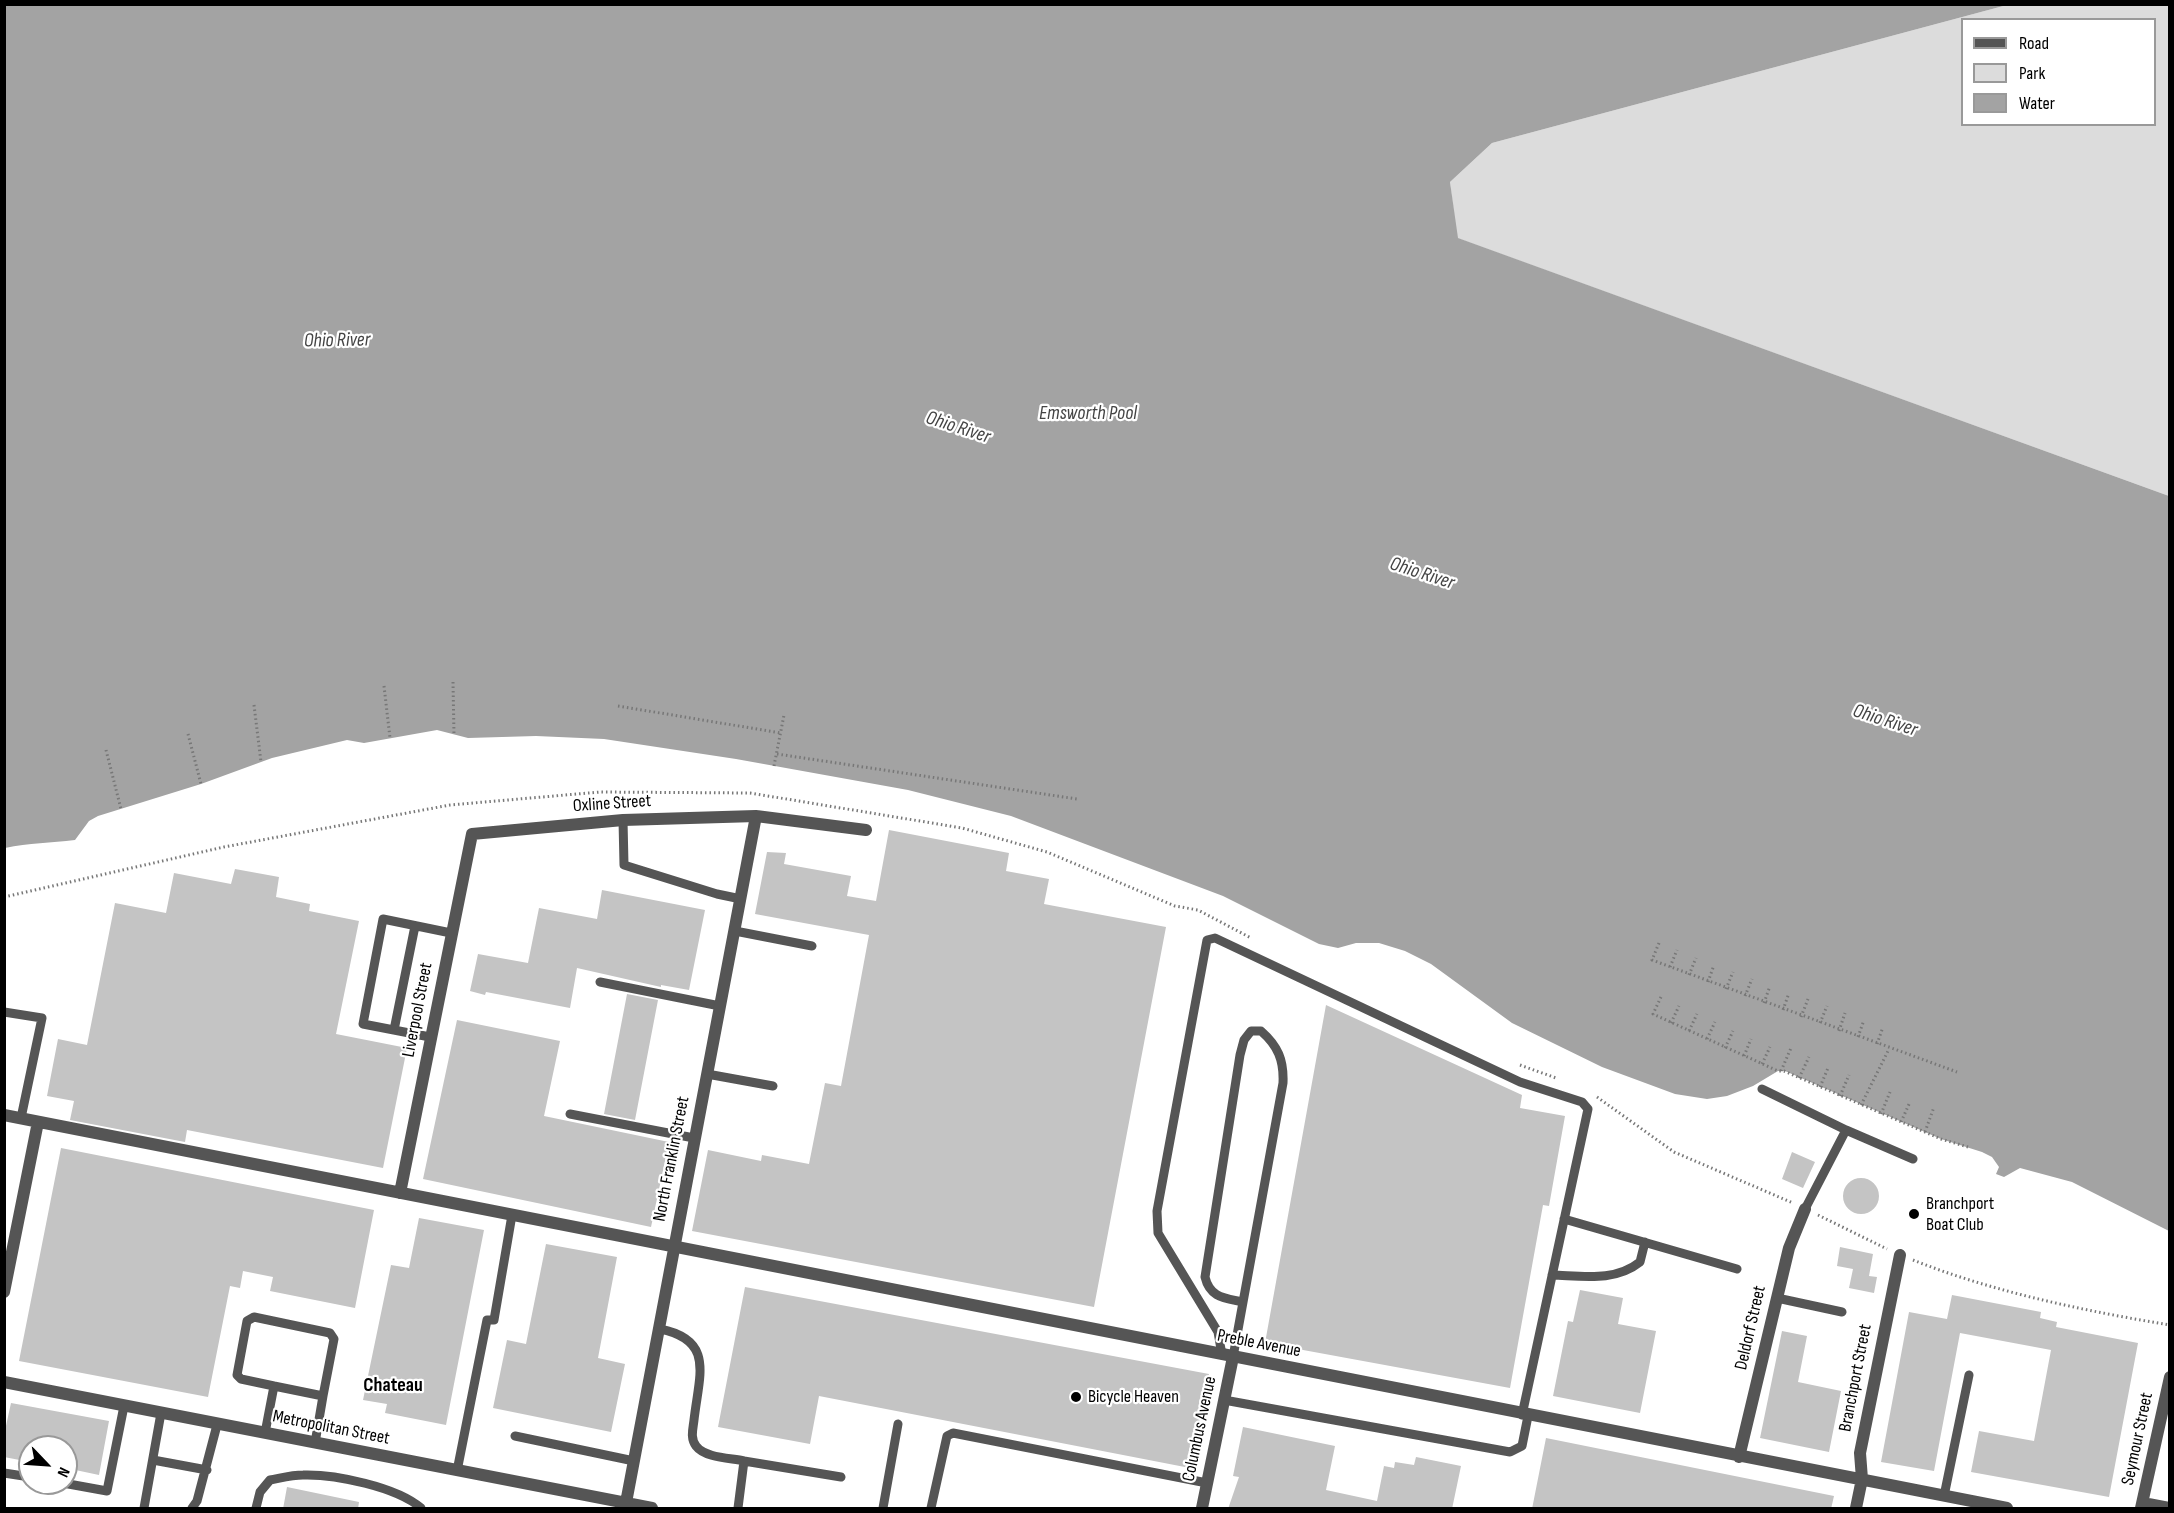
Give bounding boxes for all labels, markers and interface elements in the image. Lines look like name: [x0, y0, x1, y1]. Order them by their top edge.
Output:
legend: [1961, 18, 2156, 126]
text: Road: [2019, 33, 2049, 54]
text: Park: [2019, 63, 2045, 84]
text: Water: [2019, 93, 2055, 114]
water label: Ohio River: [304, 328, 370, 354]
water label: Emsworth Pool: [1039, 402, 1137, 426]
water label: Ohio River: [923, 406, 993, 450]
water label: Ohio River: [1387, 552, 1457, 596]
water label: Ohio River: [1850, 699, 1920, 743]
street label: Oxline Street: [572, 790, 652, 818]
street label: Liverpool Street: [398, 961, 438, 1059]
street label: North Franklin Street: [649, 1095, 695, 1223]
place label: Branchport Boat Club: [1926, 1193, 1994, 1236]
marker: Branchport Boat Club: [1907, 1207, 1921, 1221]
street label: Deldorf Street: [1731, 1284, 1771, 1372]
street label: Branchport Street: [1835, 1322, 1877, 1434]
street label: Preble Avenue: [1215, 1325, 1303, 1363]
district label: Chateau: [363, 1374, 423, 1398]
street label: Columbus Avenue: [1178, 1375, 1222, 1483]
place label: Bicycle Heaven: [1088, 1386, 1179, 1408]
marker: Bicycle Heaven: [1069, 1390, 1083, 1404]
street label: Seymour Street: [2118, 1391, 2158, 1487]
street label: Metropolitan Street: [271, 1406, 391, 1450]
north arrow: [18, 1435, 78, 1495]
text: N: [53, 1464, 73, 1480]

